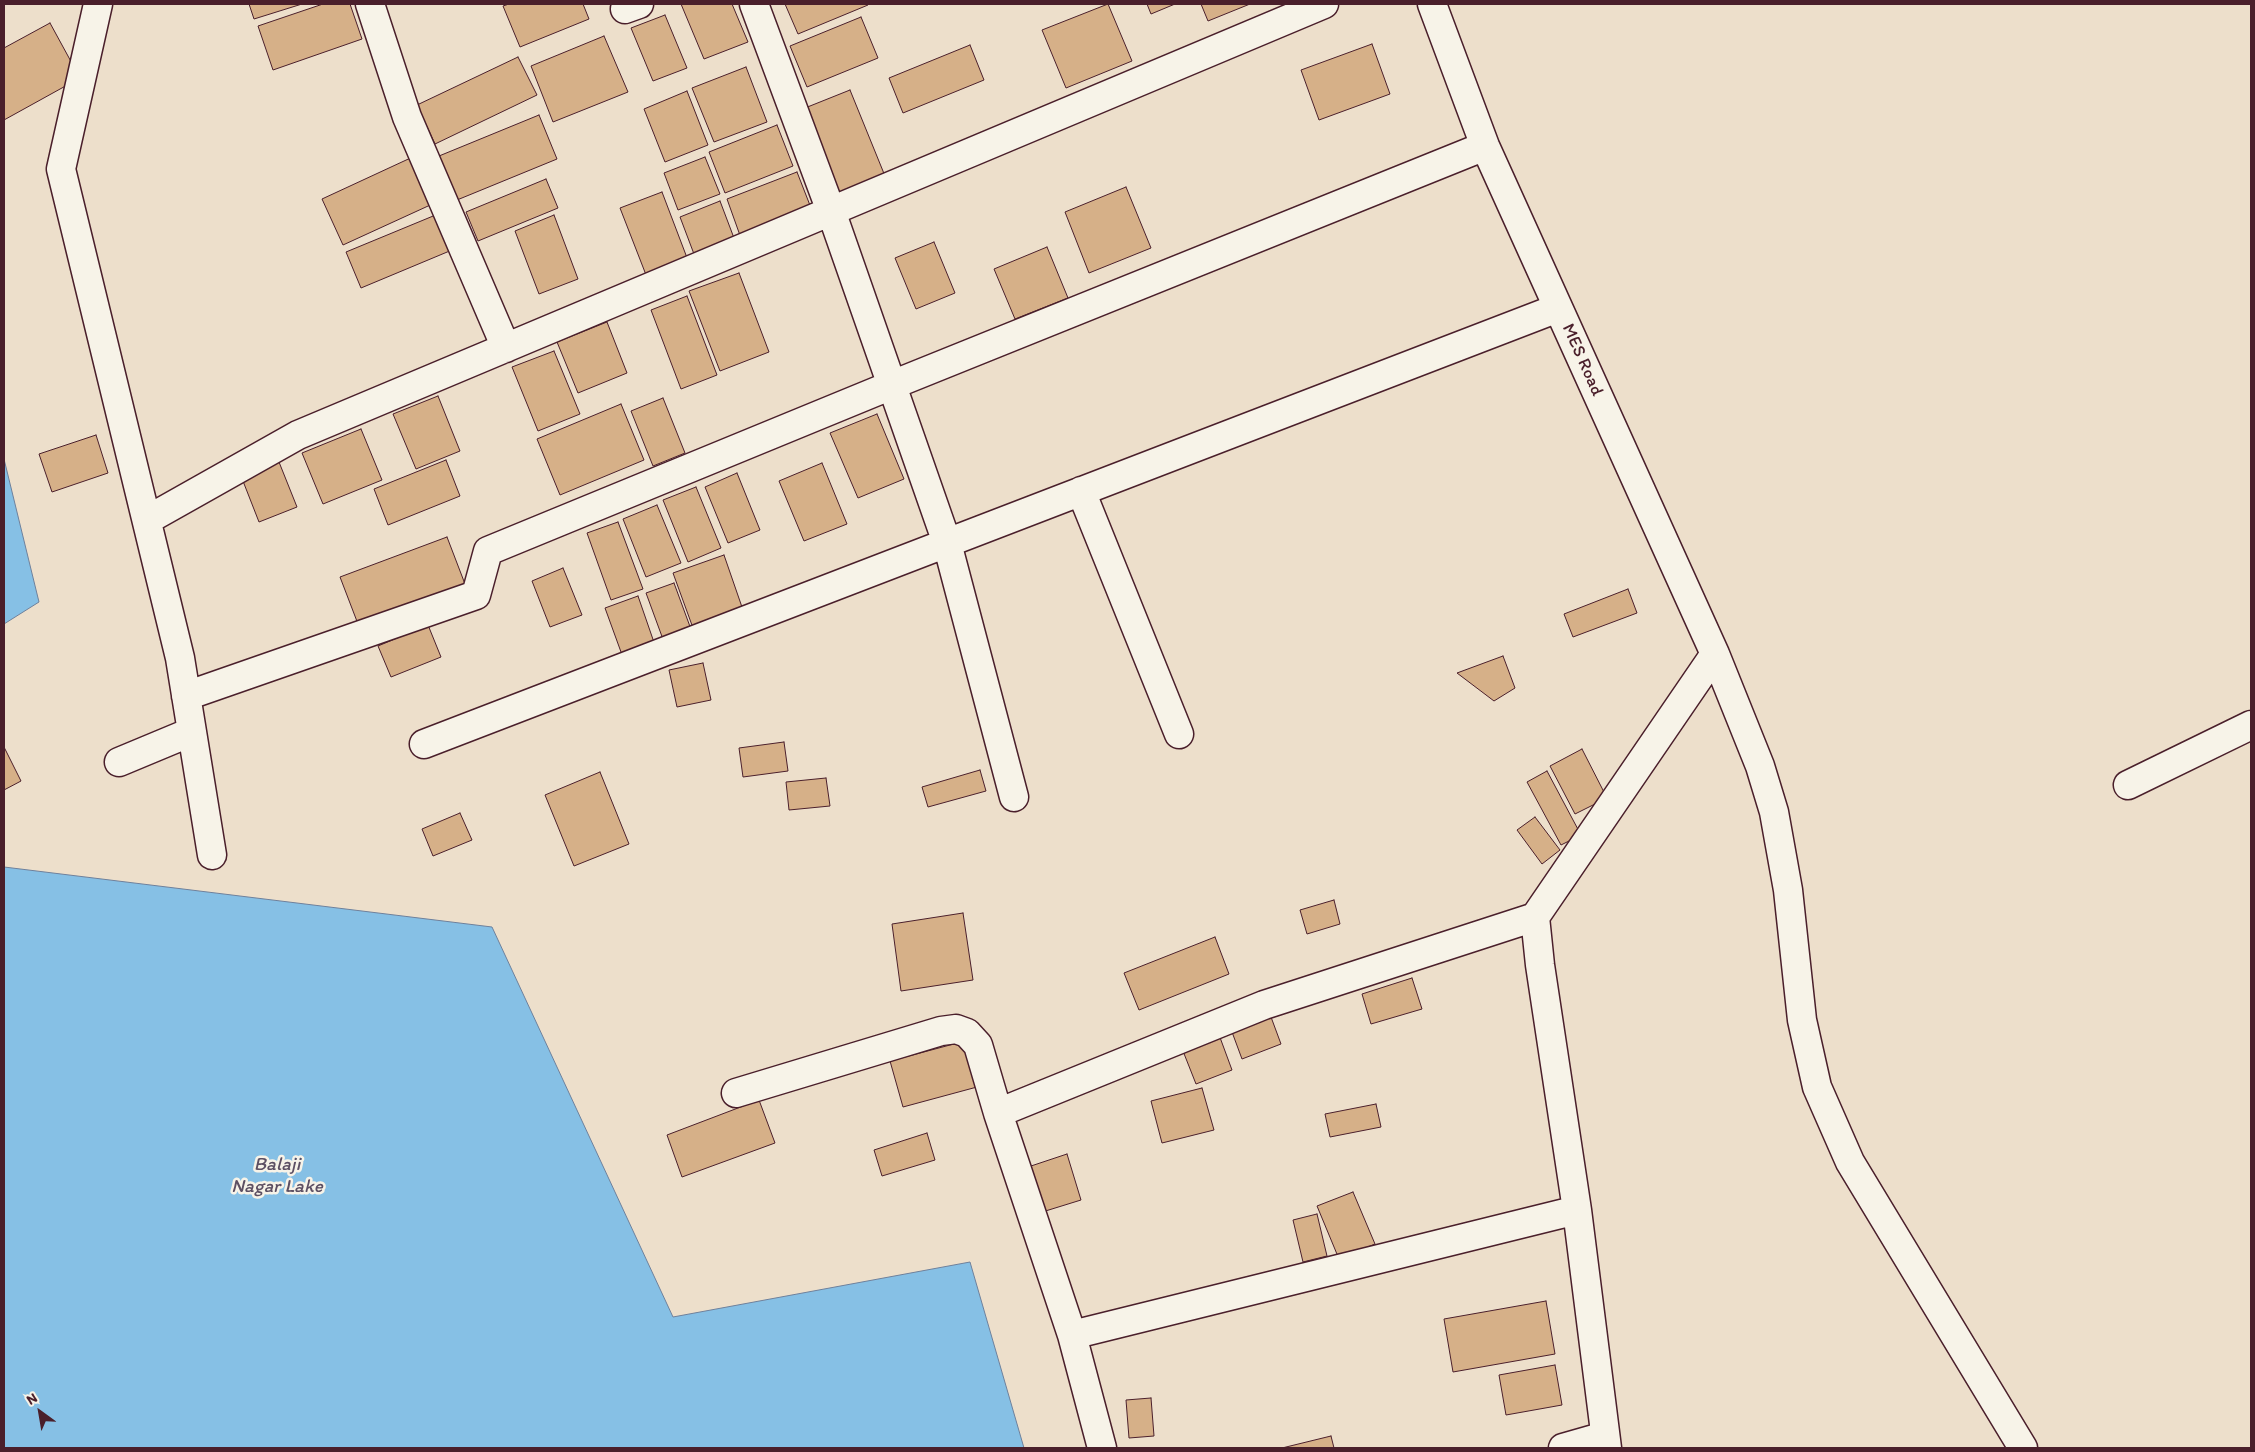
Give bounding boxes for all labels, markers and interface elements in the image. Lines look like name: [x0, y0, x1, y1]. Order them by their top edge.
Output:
street label: MES Road: [1556, 320, 1608, 400]
water label: Balaji Nagar Lake: [231, 1154, 323, 1198]
north arrow: [15, 1387, 65, 1437]
text: N: [23, 1389, 40, 1409]

